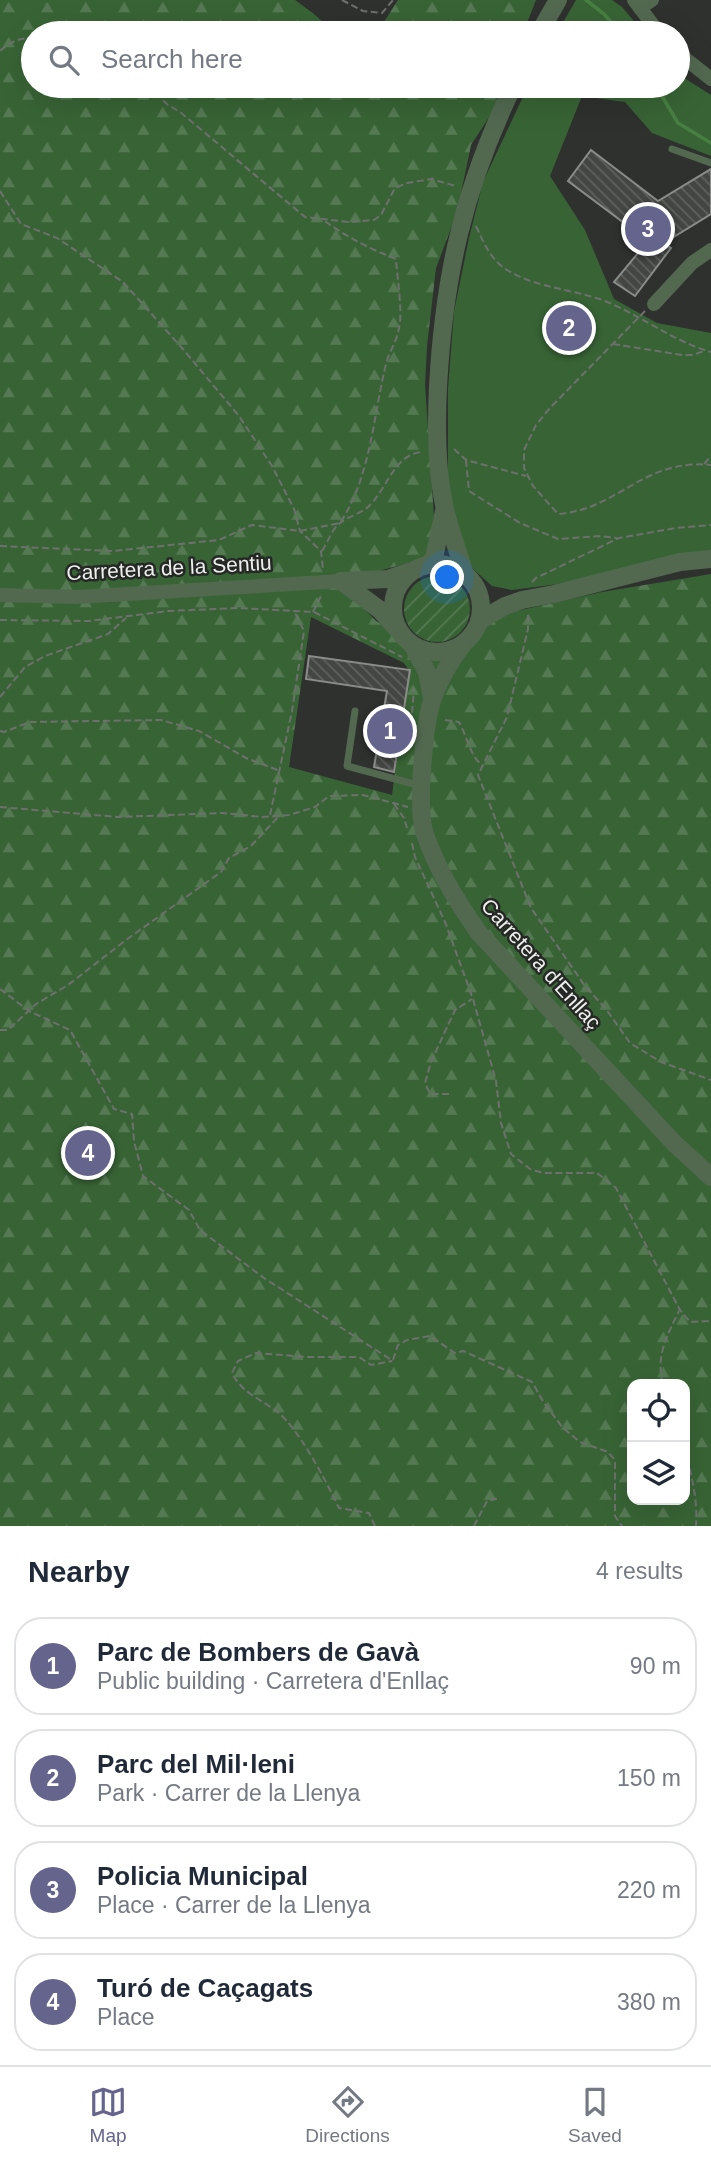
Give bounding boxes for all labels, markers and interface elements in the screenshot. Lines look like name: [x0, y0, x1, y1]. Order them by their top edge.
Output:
search box: [21, 21, 690, 98]
icon: search: [45, 41, 83, 79]
text: Search here: [101, 44, 243, 74]
pin: 3: [625, 203, 671, 255]
pin: 2: [546, 302, 592, 354]
street label: Carretera de la Sentiu: [66, 551, 272, 584]
your location: [430, 560, 464, 594]
pin: 1: [367, 705, 413, 757]
street label: Carretera d'Enllaç: [477, 894, 606, 1034]
pin: 4: [65, 1127, 111, 1179]
map controls: [627, 1379, 690, 1505]
button: locate: [627, 1379, 690, 1442]
button: layers: [627, 1442, 690, 1505]
text: Nearby: [28, 1555, 130, 1588]
text: 4 results: [596, 1558, 683, 1584]
text: Parc de Bombers de Gavà: [97, 1637, 419, 1667]
text: 1: [47, 1653, 59, 1679]
text: 90 m: [630, 1653, 681, 1679]
text: Public building · Carretera d'Enllaç: [97, 1668, 449, 1694]
text: Parc del Mil·leni: [97, 1749, 295, 1779]
text: 2: [47, 1765, 59, 1791]
text: 150 m: [617, 1765, 681, 1791]
text: Park · Carrer de la Llenya: [97, 1780, 360, 1806]
text: Policia Municipal: [97, 1861, 308, 1891]
text: 3: [47, 1877, 59, 1903]
text: 220 m: [617, 1877, 681, 1903]
text: Place · Carrer de la Llenya: [97, 1892, 371, 1918]
text: Turó de Caçagats: [97, 1973, 313, 2003]
text: 4: [47, 1989, 59, 2015]
text: 380 m: [617, 1989, 681, 2015]
text: Place: [97, 2004, 155, 2030]
tab: Map: [89, 2083, 127, 2147]
tab: Directions: [305, 2083, 390, 2147]
tab: Saved: [568, 2083, 622, 2147]

